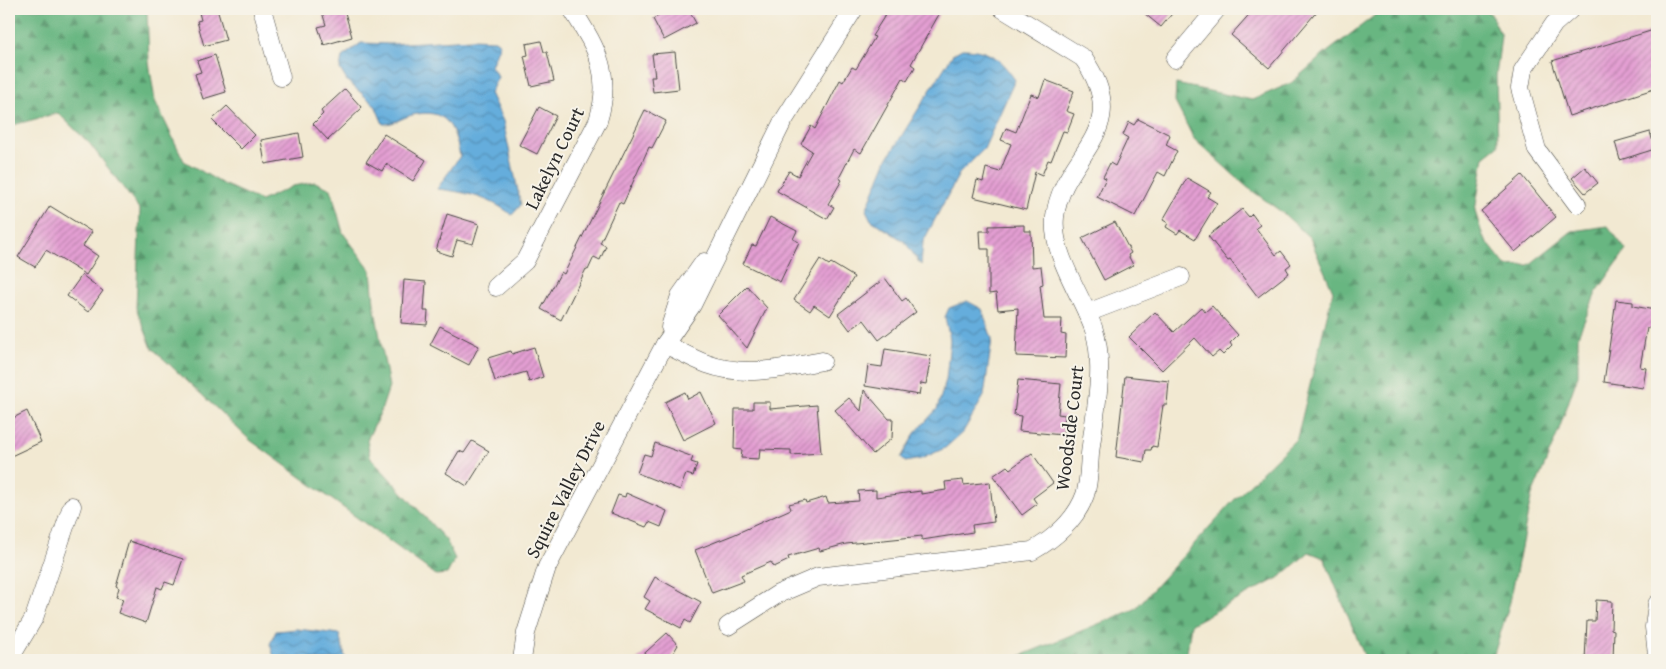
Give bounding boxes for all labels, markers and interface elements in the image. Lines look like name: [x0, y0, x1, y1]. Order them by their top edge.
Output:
street label: Lakelyn Court: [517, 102, 591, 214]
street label: Woodside Court: [1047, 364, 1091, 492]
street label: Squire Valley Drive: [518, 415, 612, 563]

